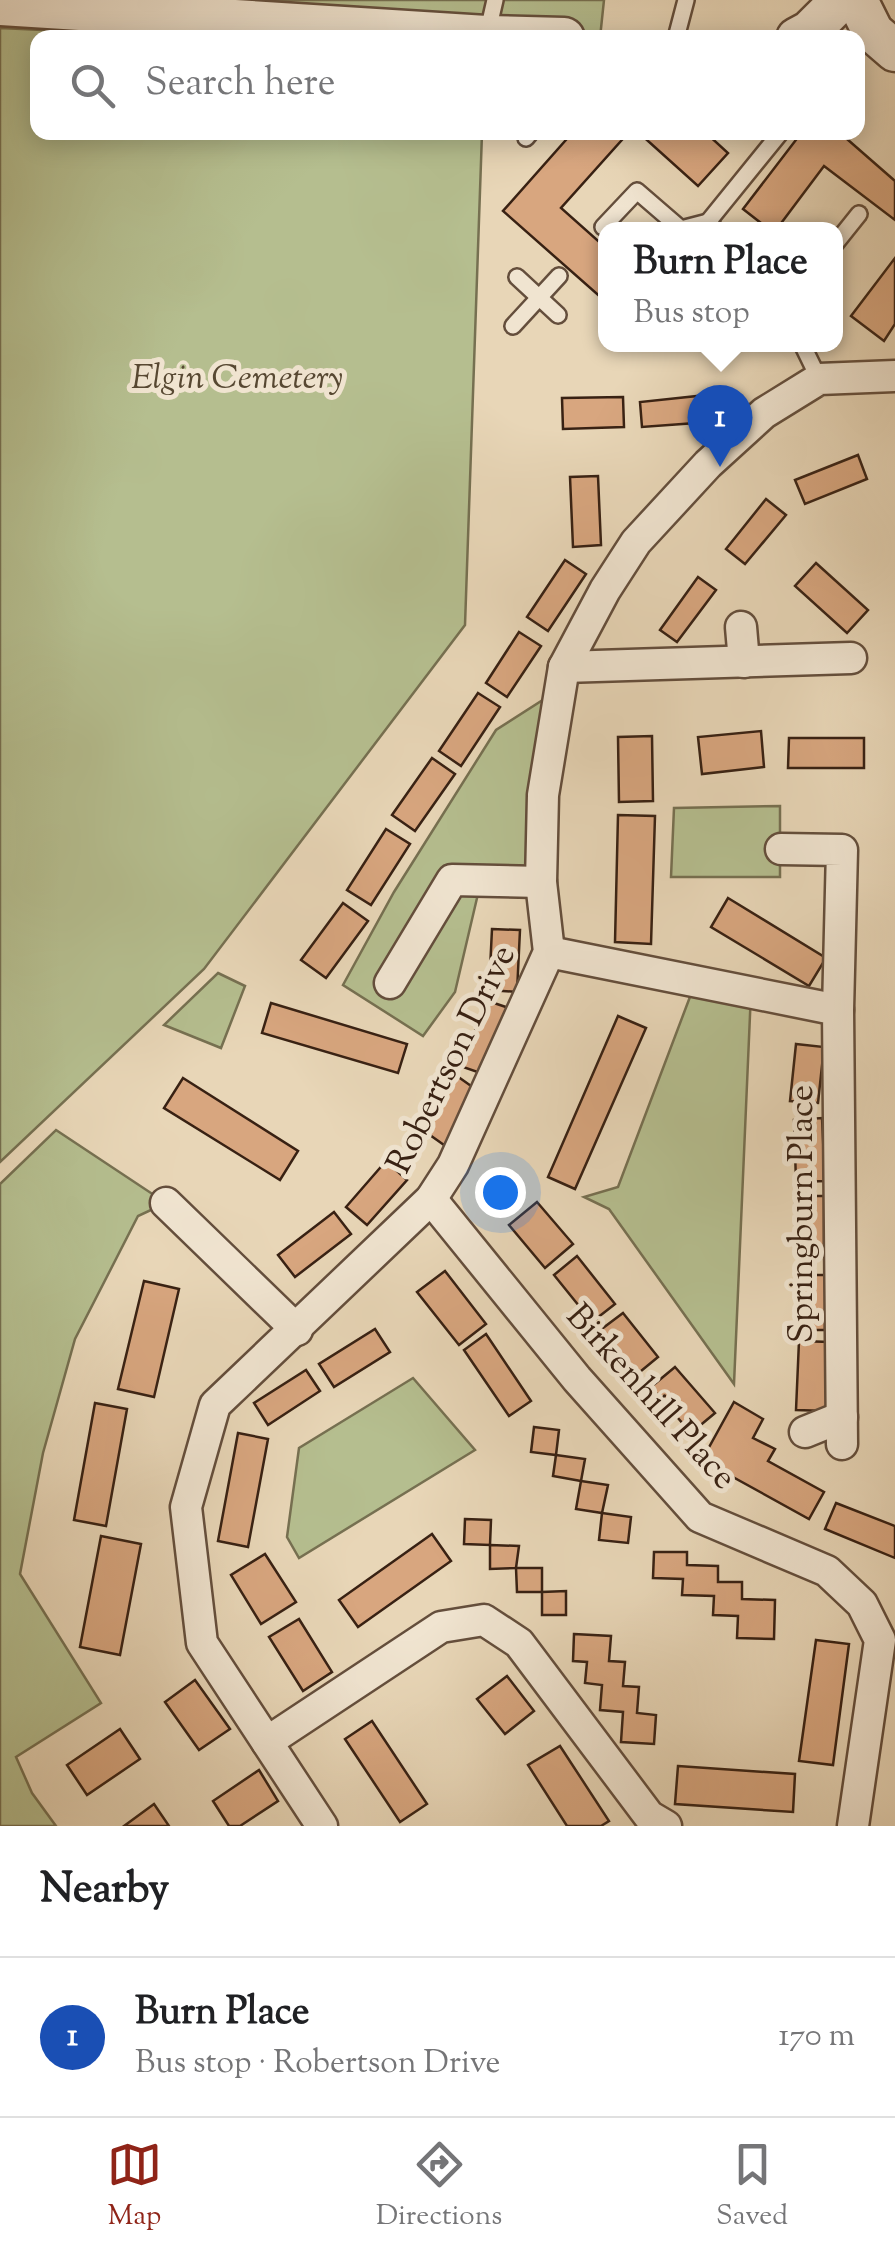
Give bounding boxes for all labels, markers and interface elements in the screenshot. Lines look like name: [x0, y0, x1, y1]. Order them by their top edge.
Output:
search box: [30, 30, 865, 140]
icon: search: [65, 58, 120, 113]
text: Search here: [145, 58, 336, 112]
popup: [598, 222, 843, 352]
text: Burn Place: [633, 237, 808, 291]
text: Bus stop: [633, 291, 750, 337]
park label: Elgin Cemetery: [131, 354, 343, 405]
pin: 1: [688, 384, 752, 467]
street label: Robertson Drive: [376, 937, 530, 1183]
street label: Springburn Place: [778, 1085, 829, 1343]
your location: [475, 1167, 526, 1218]
street label: Birkenhill Place: [552, 1294, 748, 1502]
text: Nearby: [40, 1861, 169, 1921]
text: Burn Place: [135, 1987, 310, 2041]
text: 1: [67, 2014, 78, 2060]
text: 170 m: [778, 2014, 855, 2060]
text: Bus stop · Robertson Drive: [135, 2041, 501, 2087]
tab: Map: [107, 2137, 162, 2237]
tab: Directions: [376, 2137, 502, 2237]
tab: Saved: [716, 2137, 788, 2237]

